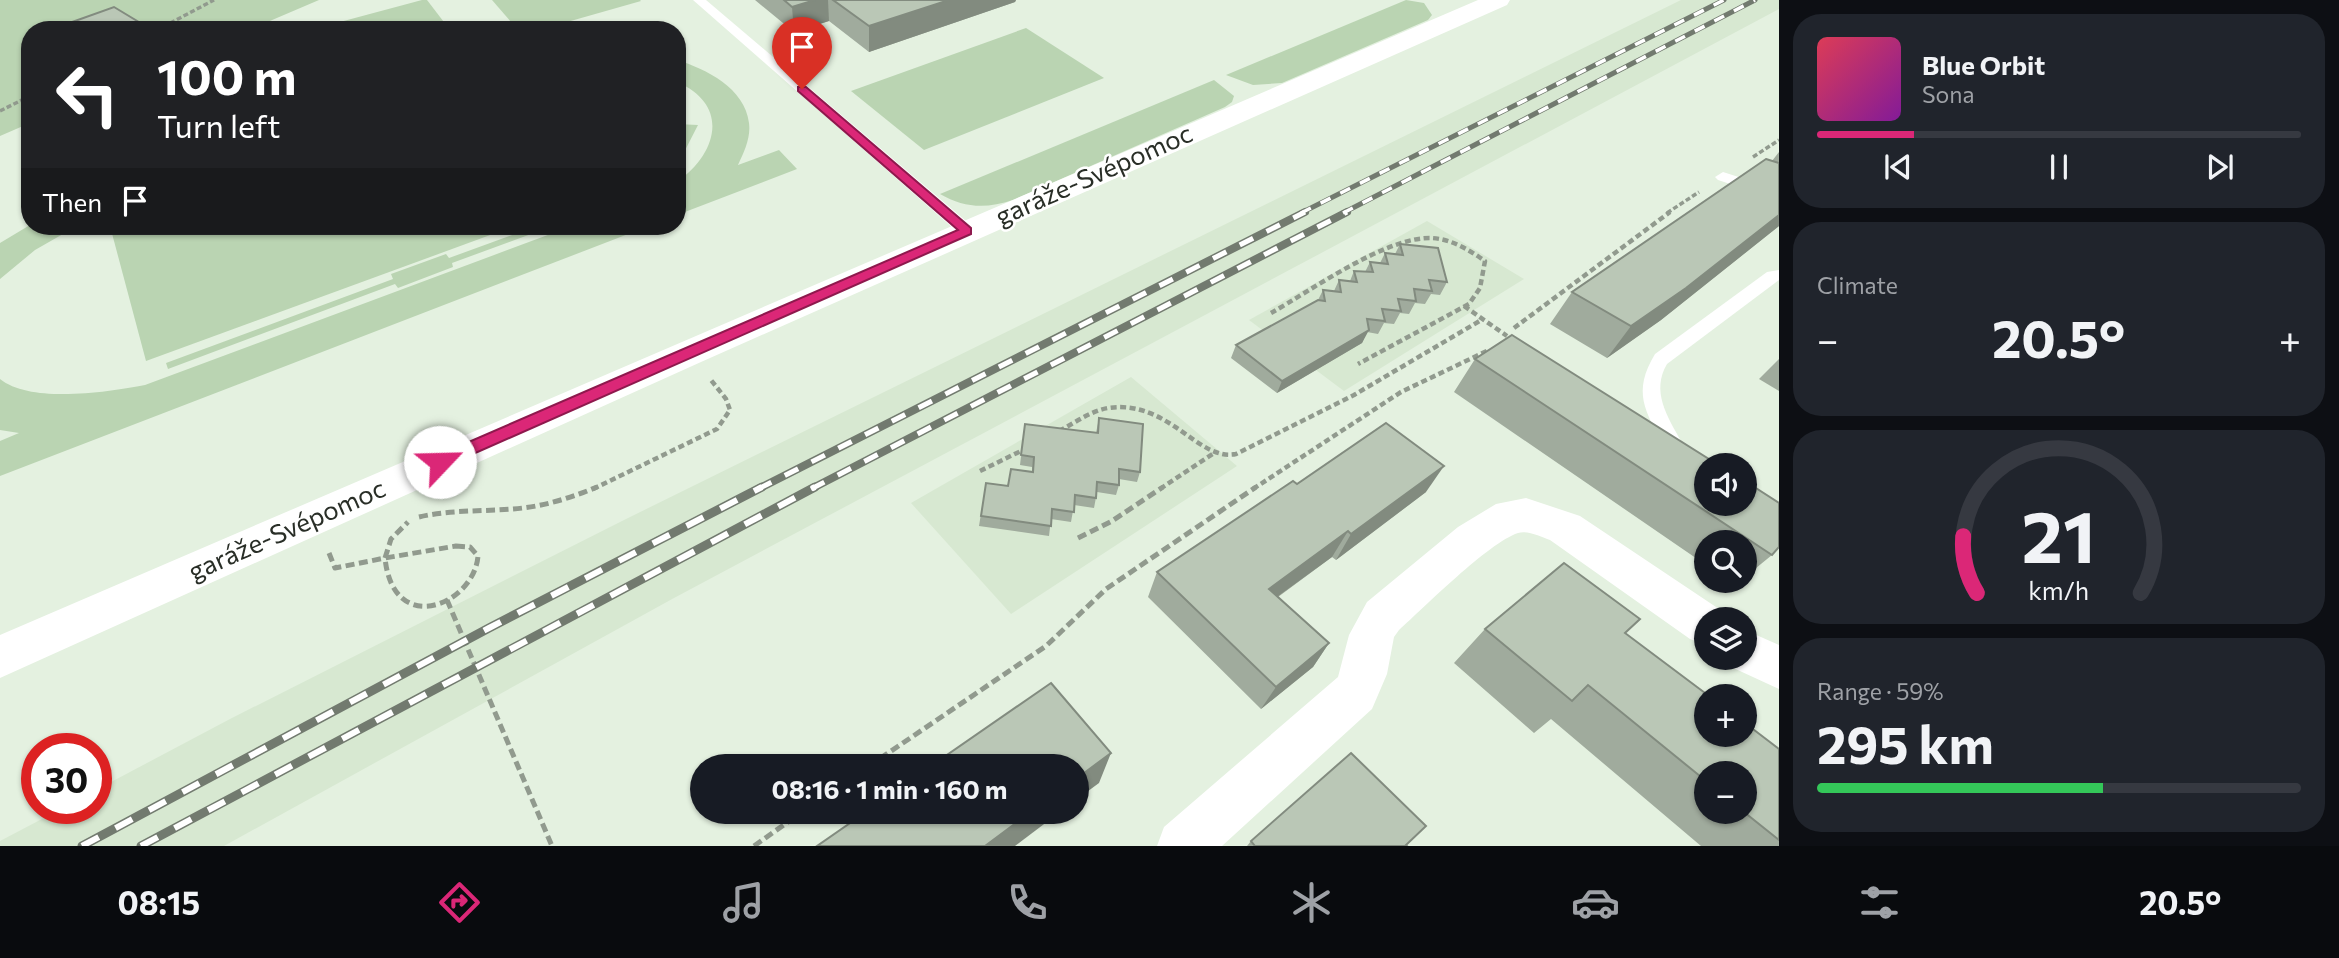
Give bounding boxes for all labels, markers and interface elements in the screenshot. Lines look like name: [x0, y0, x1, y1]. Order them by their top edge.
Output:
pin: [772, 17, 832, 89]
icon: arrive: [783, 28, 821, 66]
text: 100 m: [157, 45, 296, 105]
icon: left: [42, 49, 133, 140]
text: Blue Orbit: [1922, 49, 2045, 80]
text: Sona: [1922, 80, 1974, 108]
text: Turn left: [157, 105, 281, 145]
street label: garáže-Svépomoc: [990, 116, 1197, 231]
icon: previous: [1879, 148, 1917, 186]
icon: pause: [2040, 148, 2078, 186]
icon: next: [2201, 148, 2239, 186]
icon: arrive: [116, 182, 154, 220]
text: Then: [42, 186, 102, 217]
text: Climate: [1817, 271, 1898, 299]
text: 20.5°: [1992, 305, 2125, 369]
text: −: [1817, 315, 1839, 362]
text: +: [2279, 315, 2301, 362]
position arrow: [403, 425, 477, 499]
map controls: [1694, 453, 1757, 824]
button: sound: [1694, 453, 1757, 516]
street label: garáže-Svépomoc: [183, 471, 390, 586]
text: 21: [2022, 489, 2096, 578]
button: search: [1694, 530, 1757, 593]
text: km/h: [2029, 575, 2089, 605]
button: layers: [1694, 607, 1757, 670]
text: Range · 59%: [1817, 677, 1944, 705]
button: +: [1694, 684, 1757, 747]
text: 295 km: [1817, 711, 1994, 775]
speed limit sign: 30: [21, 733, 112, 824]
button: −: [1694, 761, 1757, 824]
text: 08:16 · 1 min · 160 m: [771, 773, 1008, 804]
icon: directions: [435, 878, 484, 927]
icon: music: [719, 878, 768, 927]
icon: phone: [1003, 878, 1052, 927]
icon: climate: [1287, 878, 1336, 927]
icon: car: [1571, 878, 1620, 927]
icon: filters: [1855, 878, 1904, 927]
text: 08:15: [118, 882, 200, 922]
text: 20.5°: [2139, 882, 2221, 922]

